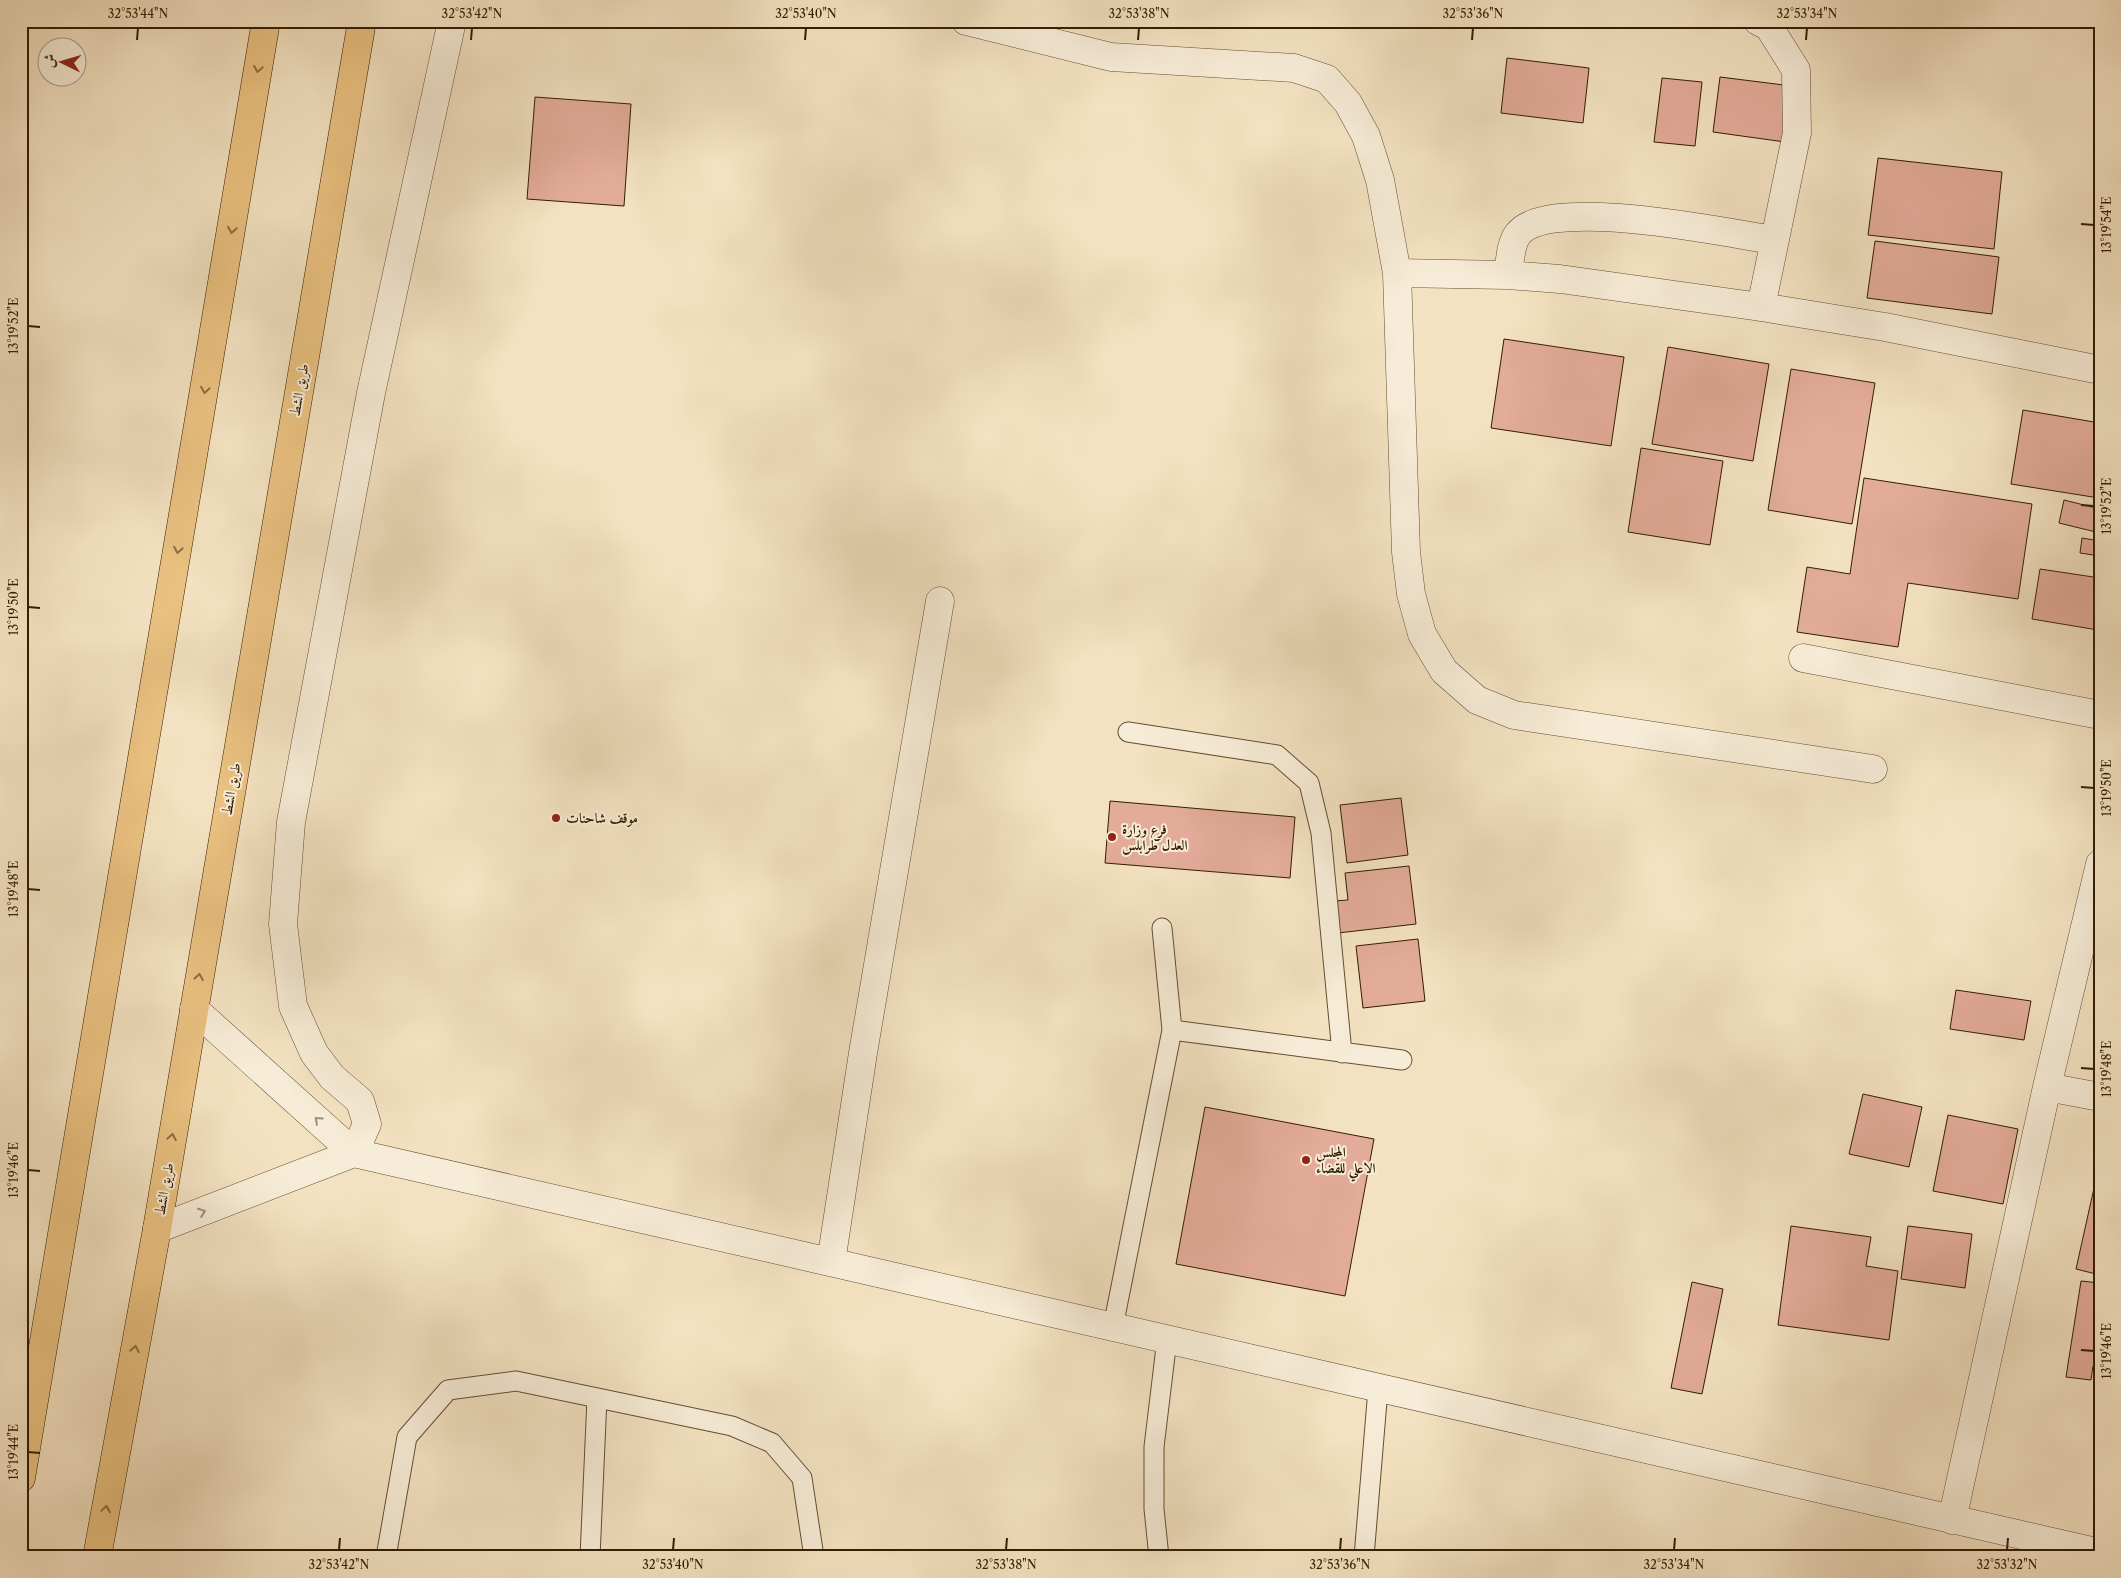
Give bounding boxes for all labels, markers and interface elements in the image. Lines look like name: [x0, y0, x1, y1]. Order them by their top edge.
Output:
text: 32°53'44"N: [108, 6, 168, 21]
text: 32°53'42"N: [442, 6, 502, 21]
text: 32°53'40"N: [775, 6, 837, 21]
text: 32°53'38"N: [1108, 6, 1170, 21]
text: 32°53'36"N: [1443, 6, 1504, 21]
text: 32°53'34"N: [1777, 6, 1838, 21]
north arrow: [38, 38, 88, 88]
text: ش: [39, 53, 59, 69]
one-way arrow: [254, 65, 264, 74]
text: 13°19'54"E: [2099, 197, 2114, 253]
one-way arrow: [227, 225, 237, 234]
text: 13°19'52"E: [6, 298, 21, 354]
street label: طريق الشط: [286, 362, 313, 418]
one-way arrow: [200, 386, 210, 394]
text: 13°19'52"E: [2099, 478, 2114, 534]
one-way arrow: [173, 546, 183, 555]
text: 13°19'50"E: [6, 578, 21, 636]
text: 13°19'50"E: [2099, 759, 2114, 817]
street label: طريق الشط: [218, 761, 245, 817]
place label: موقف شاحنات: [566, 809, 638, 827]
marker: موقف شاحنات: [550, 812, 562, 824]
place label: فرع وزارة العدل طرابلس: [1122, 820, 1187, 855]
marker: فرع وزارة العدل طرابلس: [1106, 831, 1118, 843]
text: 13°19'48"E: [6, 861, 21, 917]
one-way arrow: [194, 973, 204, 981]
text: 13°19'48"E: [2099, 1041, 2114, 1097]
one-way arrow: [315, 1117, 324, 1126]
one-way arrow: [167, 1133, 177, 1142]
text: 13°19'46"E: [6, 1142, 21, 1198]
place label: المجلس الاعلي للقضاء: [1316, 1143, 1375, 1182]
marker: المجلس الاعلي للقضاء: [1300, 1154, 1312, 1166]
street label: طريق الشط: [151, 1161, 178, 1217]
one-way arrow: [197, 1207, 206, 1218]
text: 13°19'46"E: [2099, 1323, 2114, 1379]
one-way arrow: [130, 1344, 140, 1353]
text: 13°19'44"E: [6, 1424, 21, 1480]
one-way arrow: [101, 1504, 111, 1513]
text: 32°53'42"N: [309, 1557, 369, 1572]
text: 32°53'40"N: [642, 1557, 704, 1572]
text: 32°53'38"N: [975, 1557, 1037, 1572]
text: 32°53'36"N: [1310, 1557, 1371, 1572]
text: 32°53'34"N: [1644, 1557, 1705, 1572]
text: 32°53'32"N: [1976, 1557, 2038, 1572]

